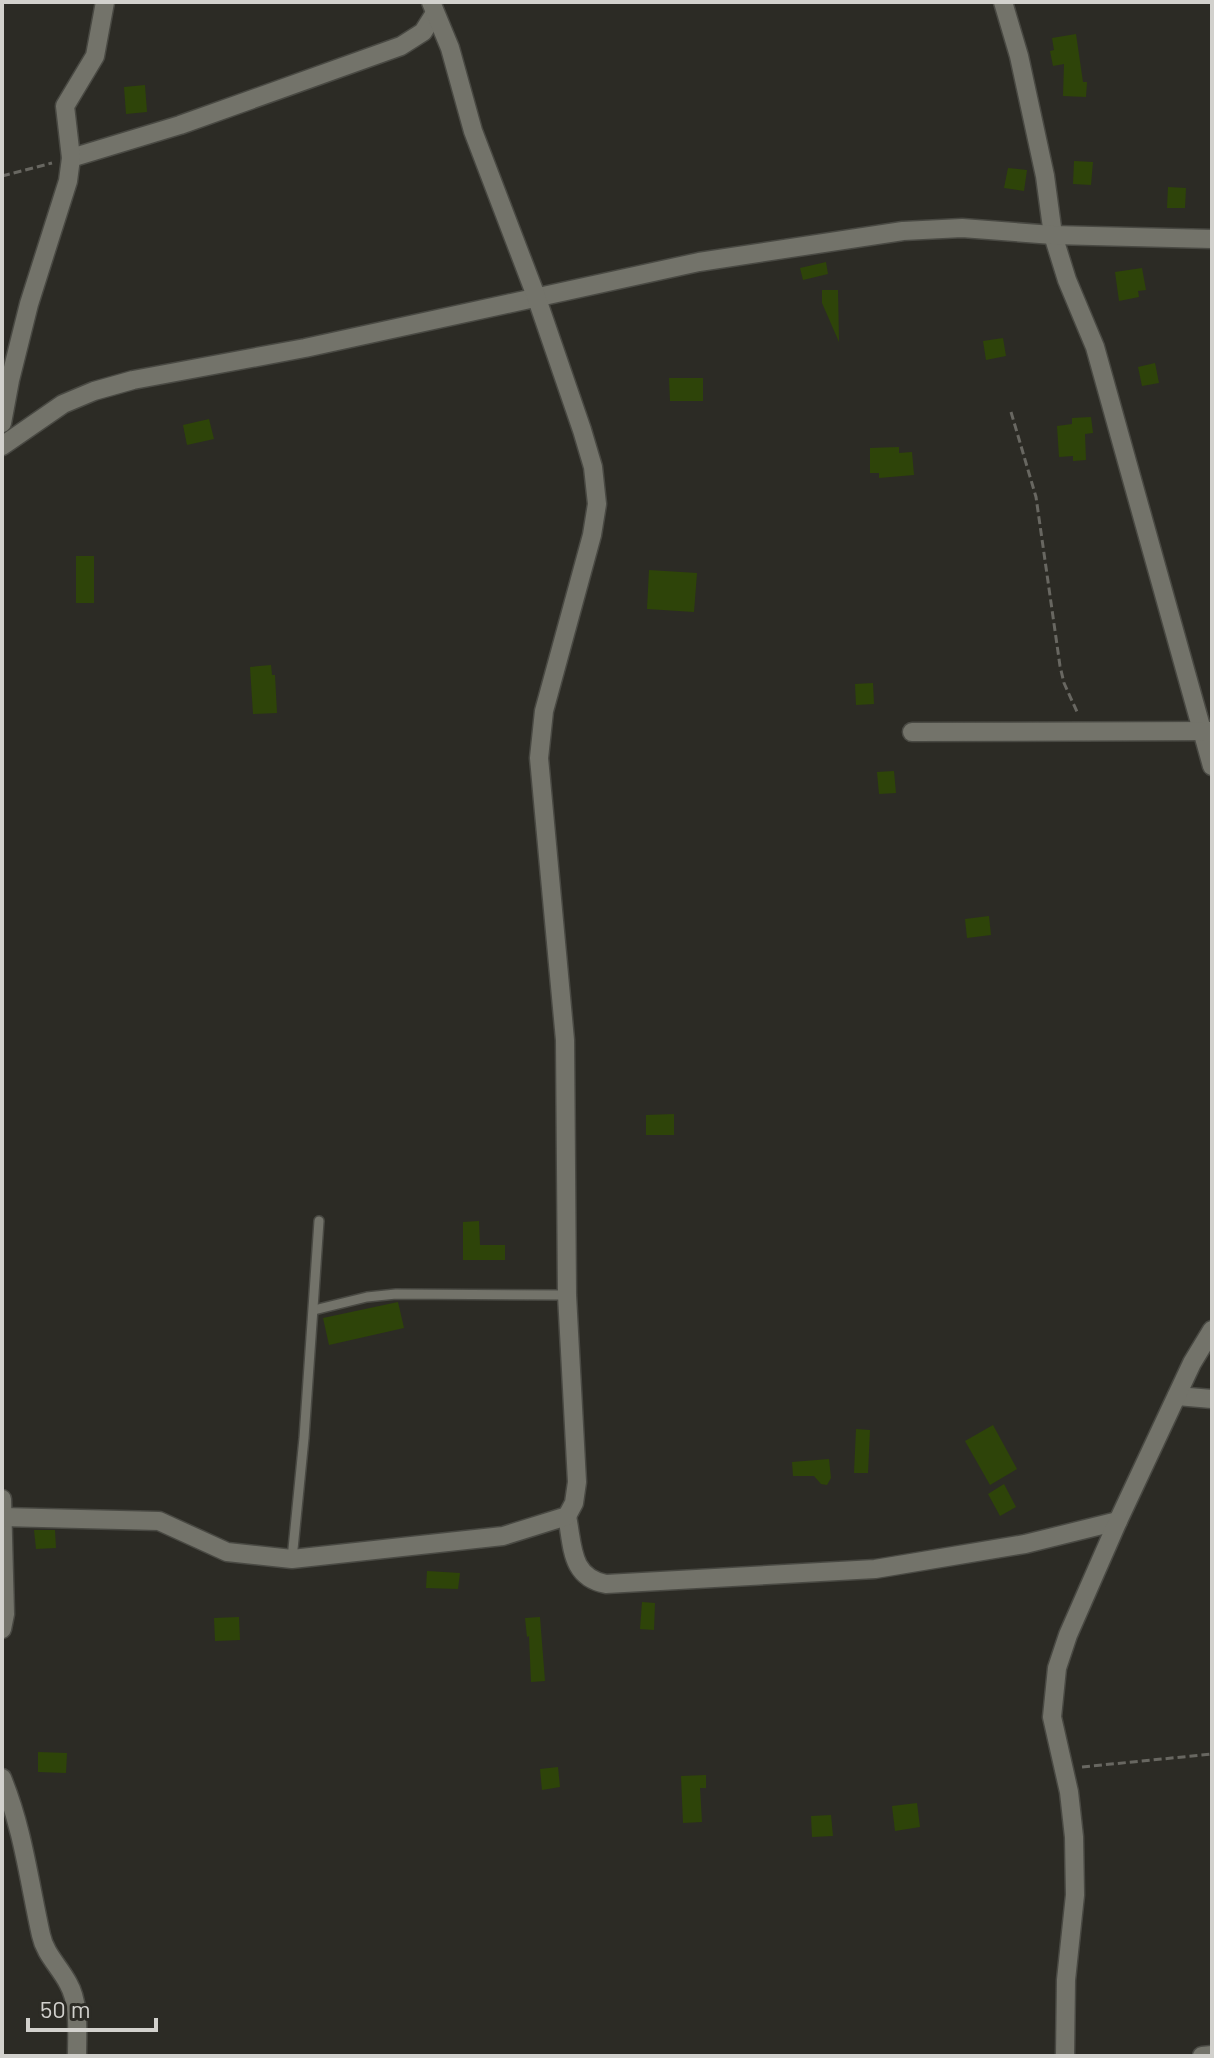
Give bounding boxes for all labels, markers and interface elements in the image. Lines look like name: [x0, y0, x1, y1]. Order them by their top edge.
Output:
scale bar: [28, 1982, 156, 2032]
text: 50 m: [40, 1994, 91, 2023]

